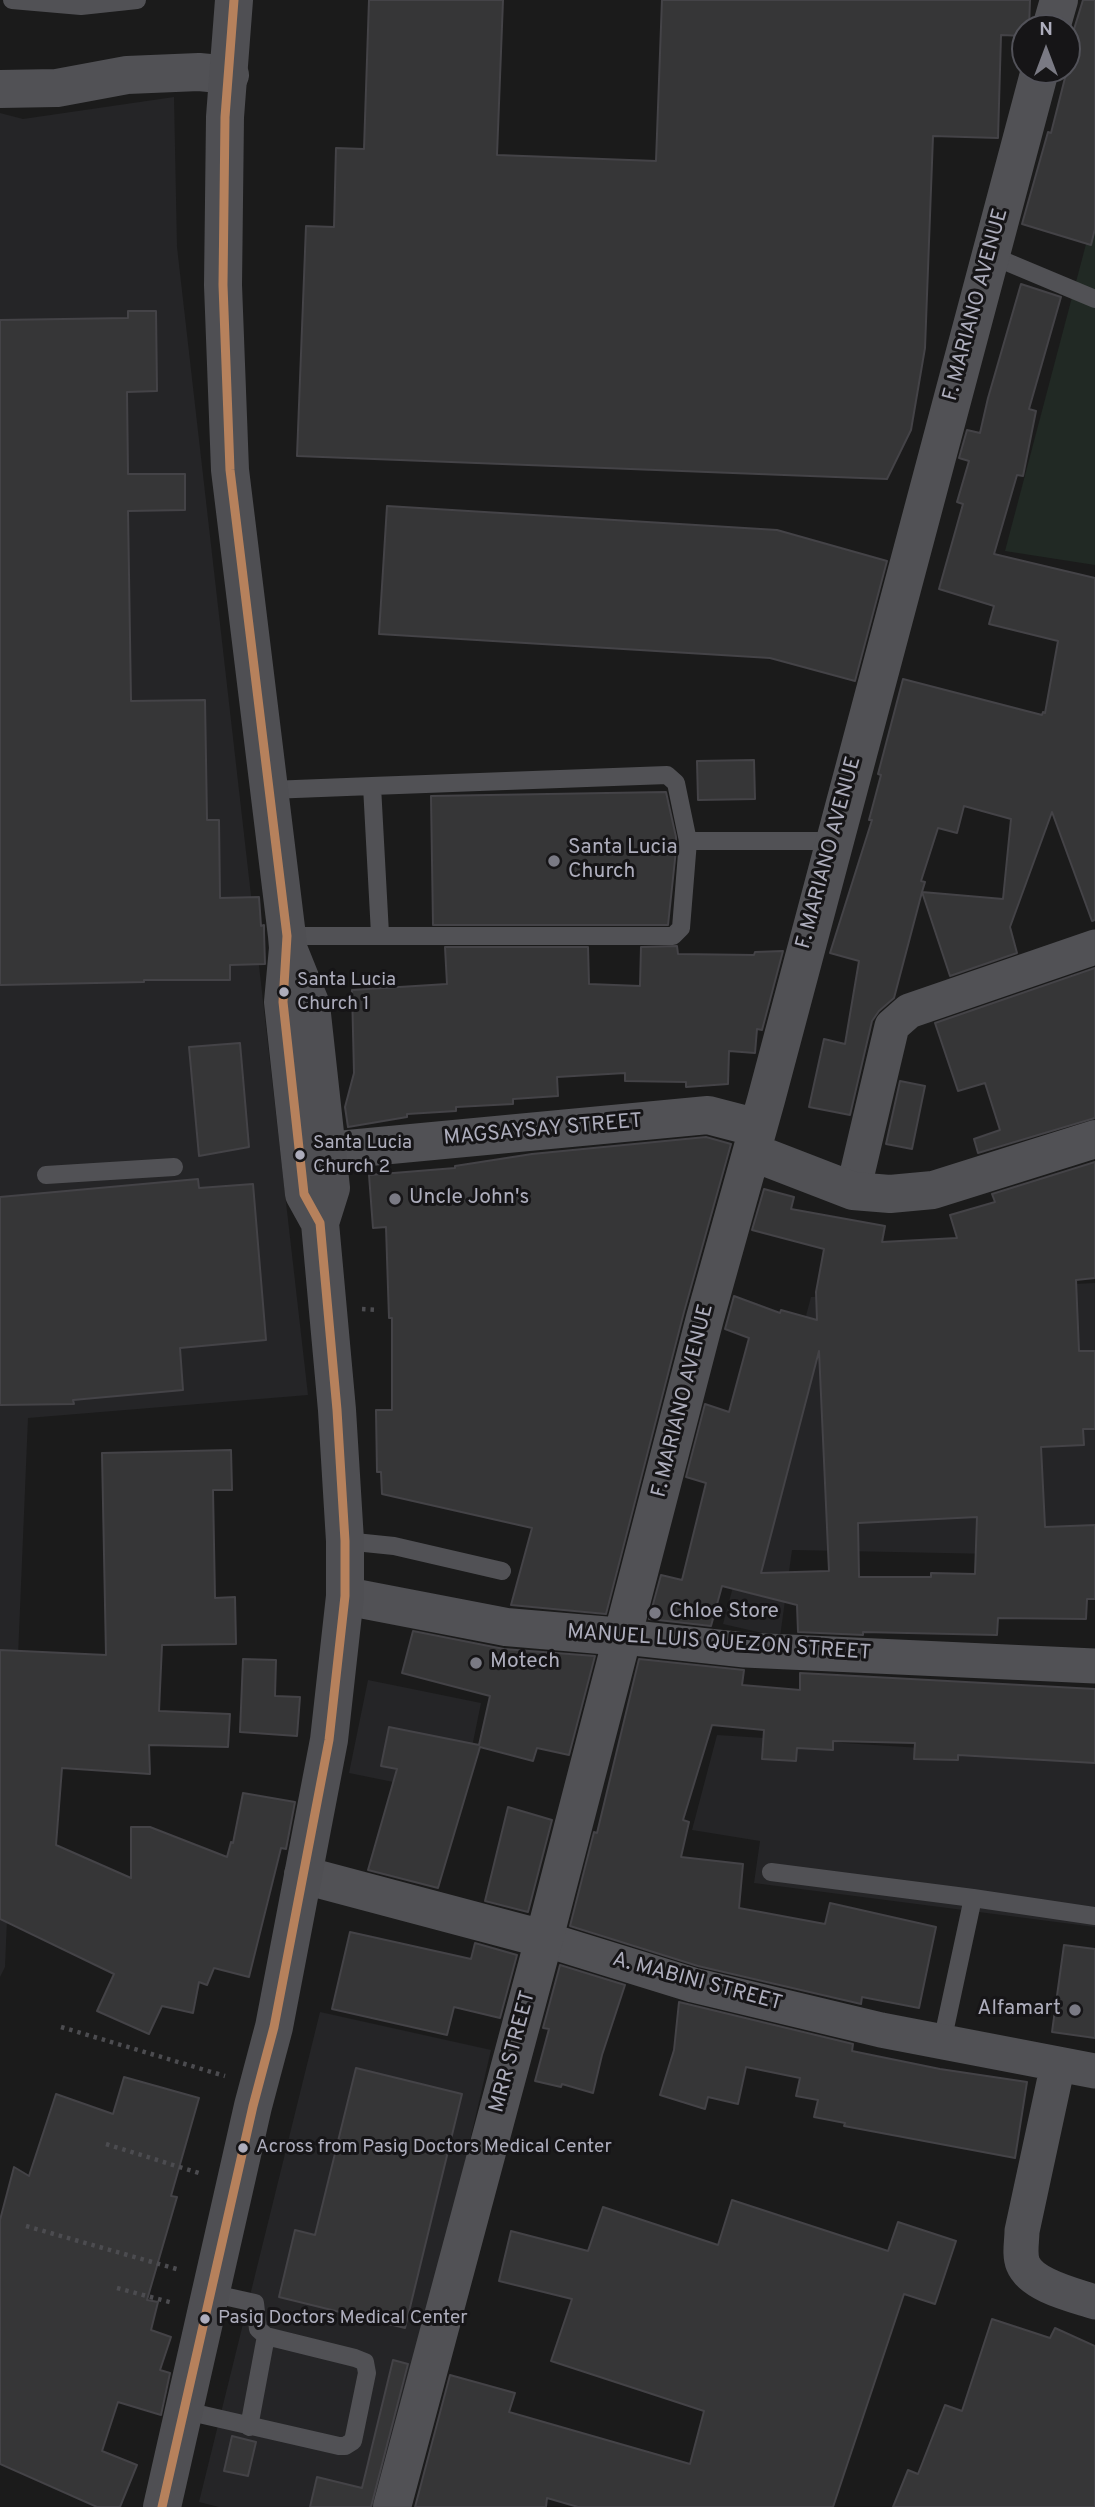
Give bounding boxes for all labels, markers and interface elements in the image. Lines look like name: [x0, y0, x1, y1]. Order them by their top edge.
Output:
north arrow: [1011, 14, 1081, 84]
text: N: [1039, 18, 1053, 42]
street label: F. MARIANO AVENUE: [939, 206, 1015, 404]
street label: F. MARIANO AVENUE: [792, 754, 868, 952]
place label: Santa Lucia Church: [568, 836, 677, 886]
marker: Santa Lucia Church: [546, 853, 562, 869]
place label: Santa Lucia Church 1: [297, 970, 396, 1014]
marker: Santa Lucia Church 1: [277, 985, 291, 999]
street label: MAGSAYSAY STREET: [443, 1110, 643, 1152]
place label: Santa Lucia Church 2: [313, 1133, 412, 1177]
marker: Santa Lucia Church 2: [293, 1148, 307, 1162]
place label: Uncle John's: [409, 1186, 529, 1212]
marker: Uncle John's: [387, 1191, 403, 1207]
street label: F. MARIANO AVENUE: [648, 1302, 720, 1500]
place label: Chloe Store: [669, 1600, 779, 1626]
marker: Chloe Store: [647, 1605, 663, 1621]
street label: MANUEL LUIS QUEZON STREET: [566, 1621, 872, 1667]
place label: Motech: [490, 1650, 560, 1676]
marker: Motech: [468, 1655, 484, 1671]
street label: A. MABINI STREET: [609, 1948, 785, 2018]
street label: MRR STREET: [486, 1988, 542, 2116]
place label: Alfamart: [977, 1997, 1061, 2023]
marker: Alfamart: [1067, 2002, 1083, 2018]
place label: Across from Pasig Doctors Medical Center: [256, 2137, 612, 2159]
marker: Across from Pasig Doctors Medical Center: [236, 2141, 250, 2155]
place label: Pasig Doctors Medical Center: [218, 2308, 468, 2330]
marker: Pasig Doctors Medical Center: [198, 2312, 212, 2326]

